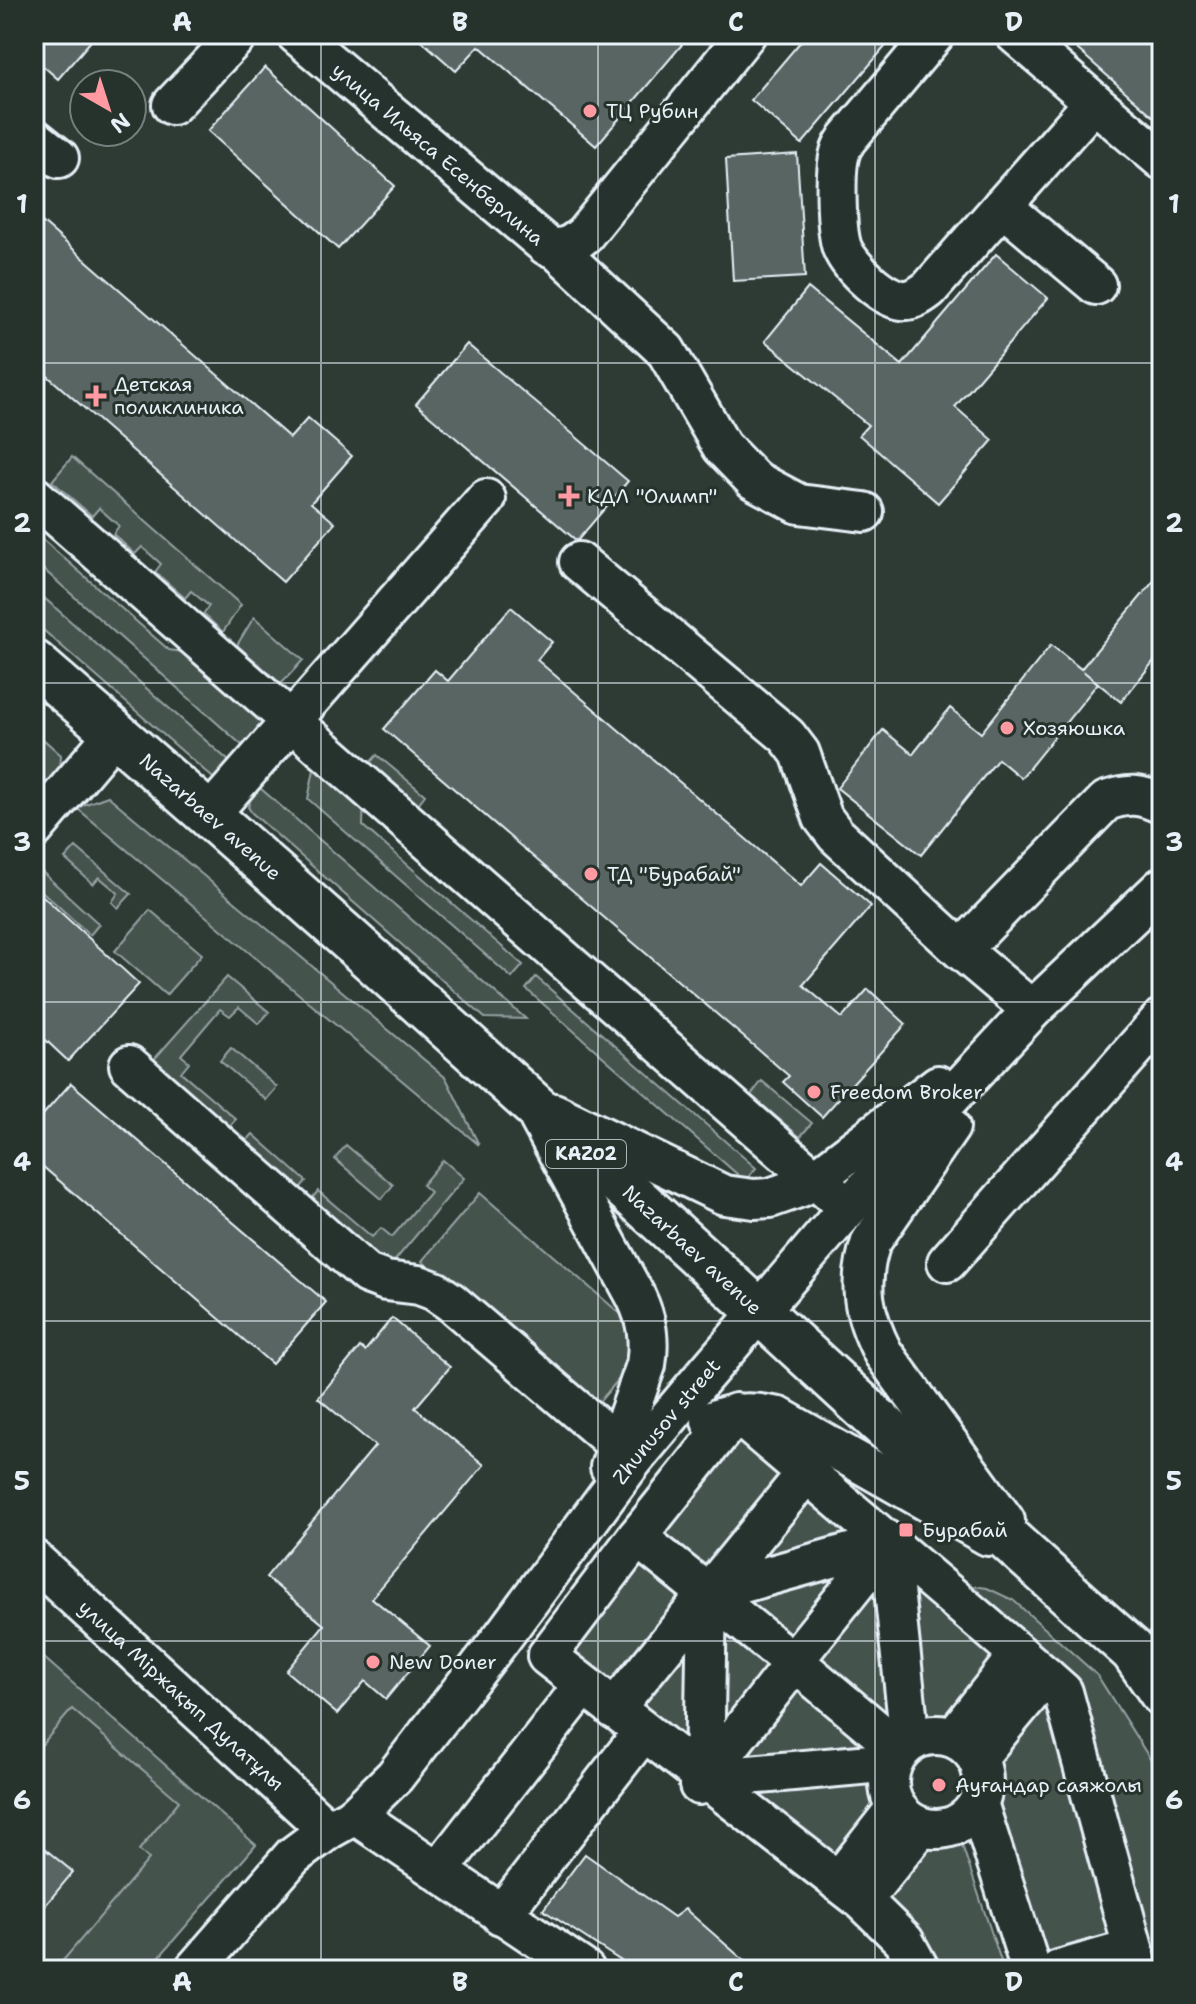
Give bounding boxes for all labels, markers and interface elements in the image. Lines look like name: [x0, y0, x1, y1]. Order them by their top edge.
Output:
text: A: [172, 4, 192, 39]
text: B: [452, 4, 468, 39]
text: C: [728, 4, 744, 39]
text: D: [1005, 4, 1023, 39]
street label: улица Ильяса Есенберлина: [327, 57, 550, 251]
north arrow: [68, 68, 148, 148]
place label: ТЦ Рубин: [606, 98, 698, 124]
marker: ТЦ Рубин: [581, 102, 599, 120]
text: N: [104, 106, 136, 140]
text: 1: [16, 186, 28, 221]
text: 1: [1168, 186, 1180, 221]
place label: Детская поликлиника: [114, 371, 244, 420]
marker: Детская поликлиника: [85, 385, 107, 407]
place label: КДЛ "Олимп": [587, 483, 717, 509]
marker: КДЛ "Олимп": [558, 485, 580, 507]
text: 2: [13, 505, 31, 540]
text: 2: [1165, 505, 1183, 540]
place label: Хозяюшка: [1023, 715, 1126, 741]
marker: Хозяюшка: [998, 719, 1016, 737]
street label: Nazarbaev avenue: [134, 747, 287, 886]
text: 3: [13, 824, 31, 859]
text: 3: [1165, 824, 1183, 859]
place label: ТД "Бурабай": [607, 861, 741, 887]
marker: ТД "Бурабай": [582, 865, 600, 883]
place label: Freedom Broker: [830, 1079, 983, 1105]
marker: Freedom Broker: [805, 1083, 823, 1101]
road number: KАZ02: [546, 1140, 626, 1168]
text: 4: [13, 1144, 31, 1179]
text: 4: [1165, 1144, 1183, 1179]
street label: Nazarbaev avenue: [617, 1179, 768, 1321]
street label: Zhunusov street: [607, 1353, 726, 1489]
text: 5: [14, 1463, 30, 1498]
text: 5: [1166, 1463, 1182, 1498]
place label: Бурабай: [922, 1517, 1008, 1543]
marker: Бурабай: [897, 1521, 915, 1539]
street label: улица Міржақып Дулатұлы: [73, 1594, 290, 1796]
place label: New Doner: [389, 1649, 497, 1675]
marker: New Doner: [364, 1653, 382, 1671]
place label: Ауғандар саяжолы: [955, 1772, 1142, 1798]
marker: Ауғандар саяжолы: [930, 1776, 948, 1794]
text: 6: [13, 1782, 31, 1817]
text: 6: [1165, 1782, 1183, 1817]
text: A: [172, 1964, 192, 1999]
text: B: [452, 1964, 468, 1999]
text: C: [728, 1964, 744, 1999]
text: D: [1005, 1964, 1023, 1999]

